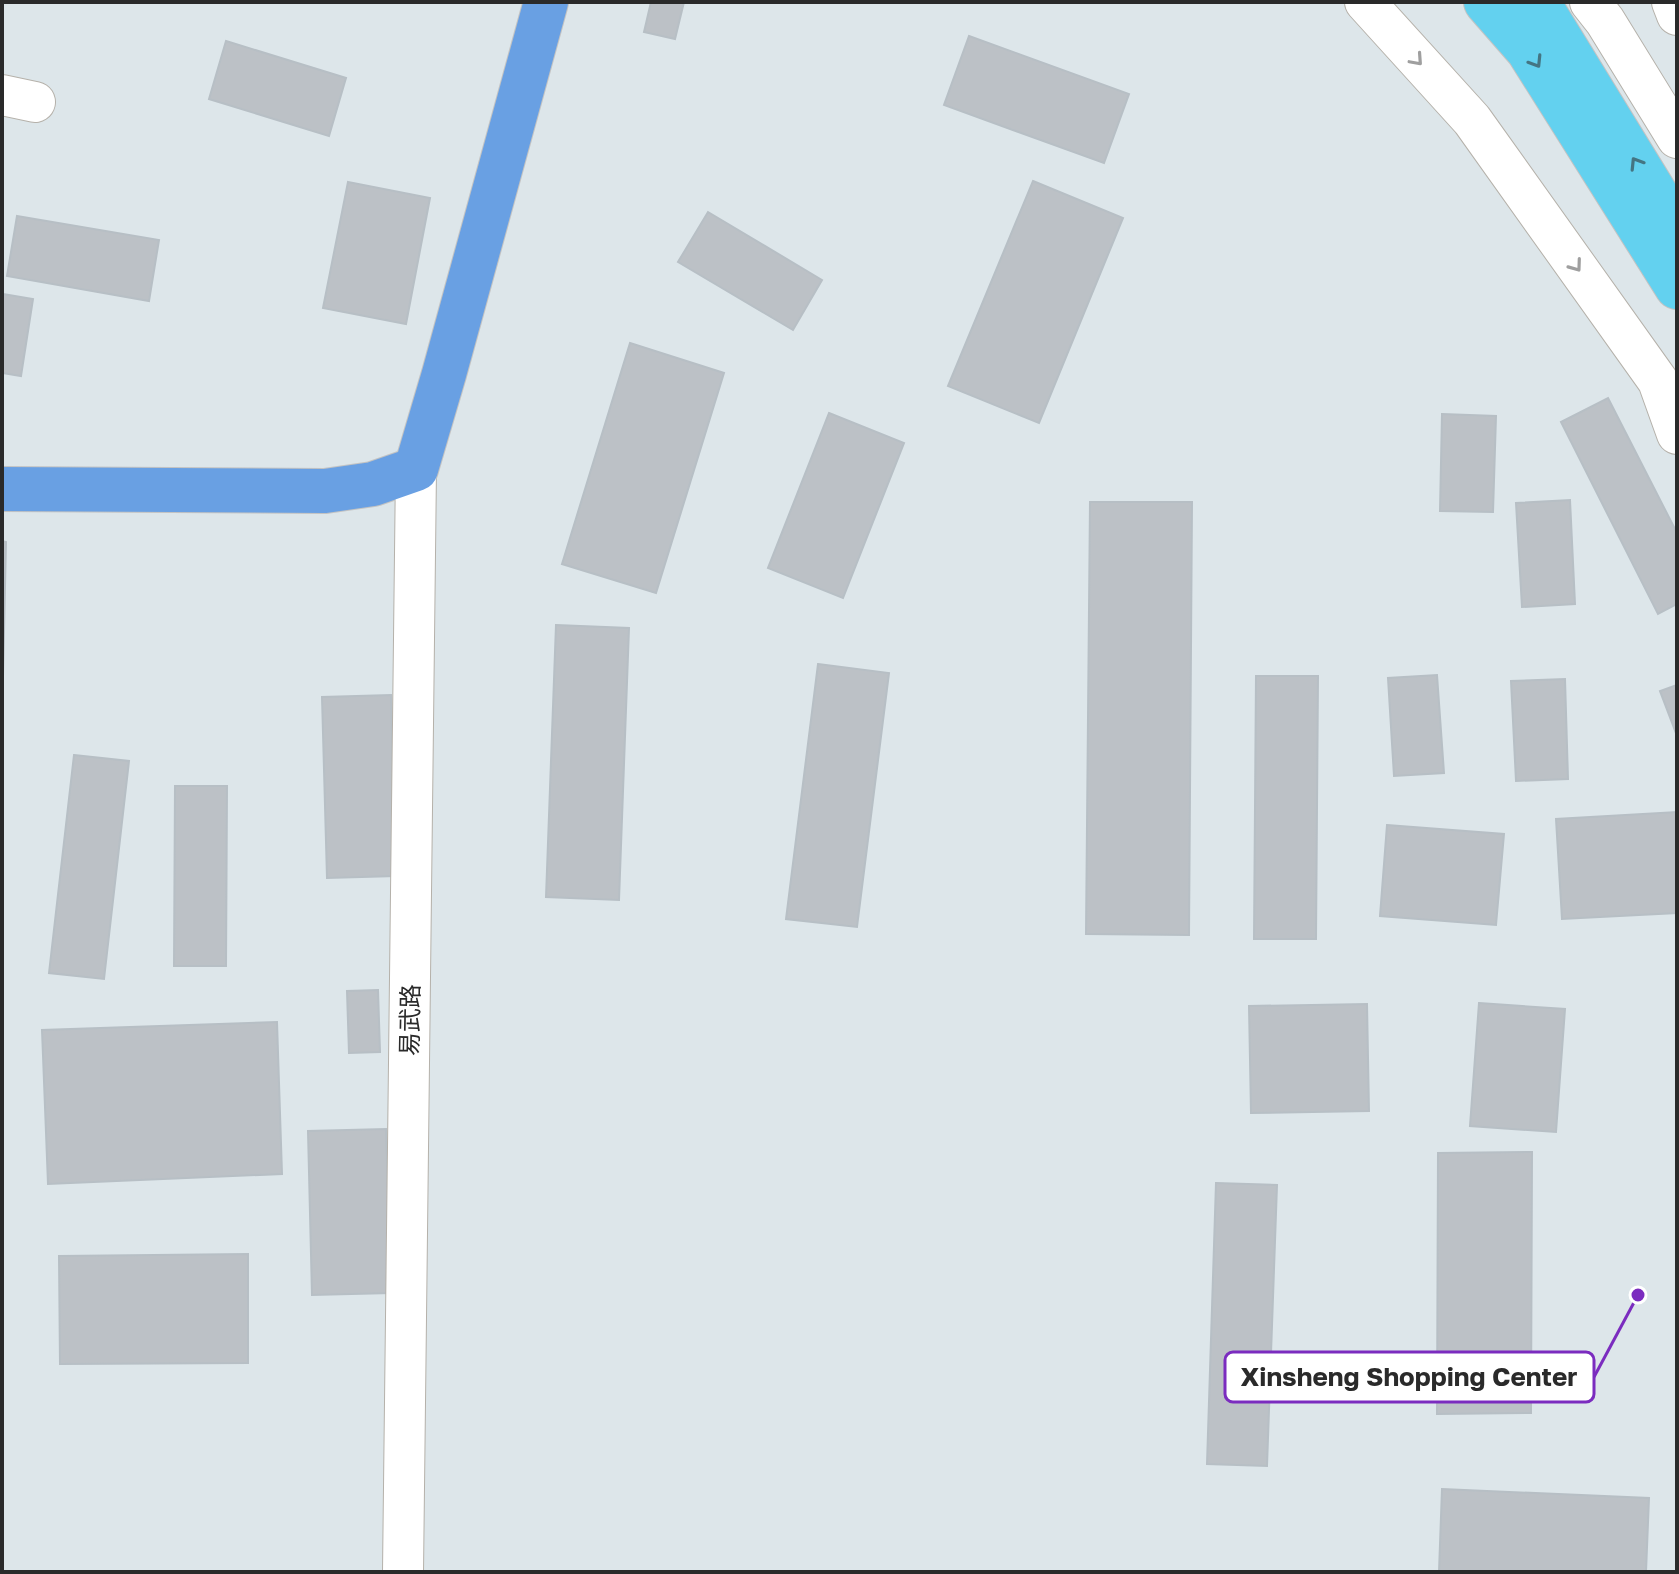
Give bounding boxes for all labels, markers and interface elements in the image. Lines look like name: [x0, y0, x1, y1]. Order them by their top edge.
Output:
one-way arrow: [1408, 51, 1423, 65]
one-way arrow: [1526, 53, 1541, 68]
one-way arrow: [1630, 157, 1646, 172]
one-way arrow: [1566, 257, 1581, 271]
street label: 易武路: [394, 984, 424, 1056]
callout: Xinsheng Shopping Center: [1225, 1352, 1594, 1402]
text: Xinsheng Shopping Center: [1241, 1361, 1577, 1392]

